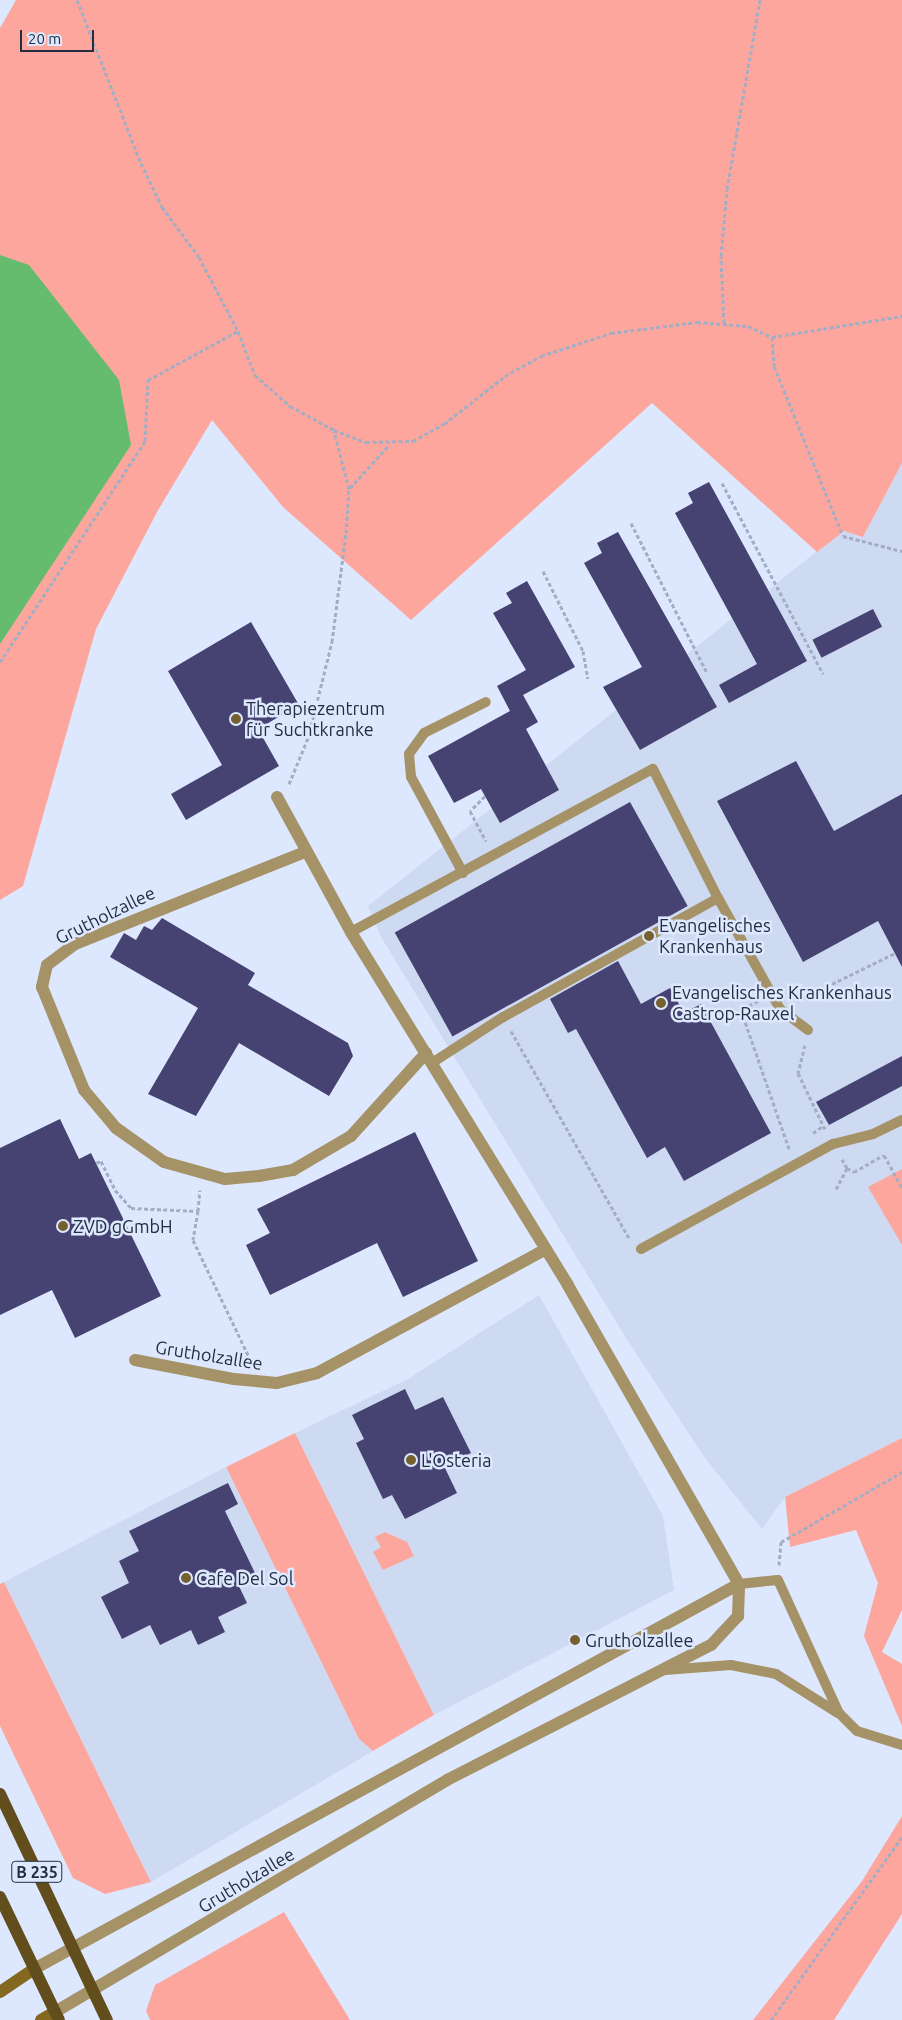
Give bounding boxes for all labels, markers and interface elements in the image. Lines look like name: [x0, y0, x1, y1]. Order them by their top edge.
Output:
scale bar: [22, 20, 96, 52]
text: 20 m: [28, 30, 61, 47]
place label: Therapiezentrum für Suchtkranke: [246, 698, 385, 741]
marker: Therapiezentrum für Suchtkranke: [230, 713, 242, 725]
street label: Grutholzallee: [52, 882, 158, 948]
place label: Evangelisches Krankenhaus: [659, 915, 771, 958]
marker: Evangelisches Krankenhaus: [643, 930, 655, 942]
place label: Evangelisches Krankenhaus Castrop-Rauxel: [672, 982, 892, 1024]
marker: Evangelisches Krankenhaus Castrop-Rauxel: [654, 996, 668, 1010]
place label: ZVD gGmbH: [73, 1215, 173, 1237]
marker: ZVD gGmbH: [57, 1220, 69, 1232]
street label: Grutholzallee: [154, 1336, 264, 1374]
place label: L'Osteria: [421, 1449, 491, 1471]
marker: L'Osteria: [405, 1454, 417, 1466]
place label: Cafe Del Sol: [196, 1567, 293, 1589]
marker: Cafe Del Sol: [180, 1572, 192, 1584]
place label: Grutholzallee: [585, 1629, 693, 1651]
marker: Grutholzallee: [569, 1634, 581, 1646]
street label: Grutholzallee: [194, 1843, 298, 1917]
road number: B 235: [11, 1858, 63, 1885]

